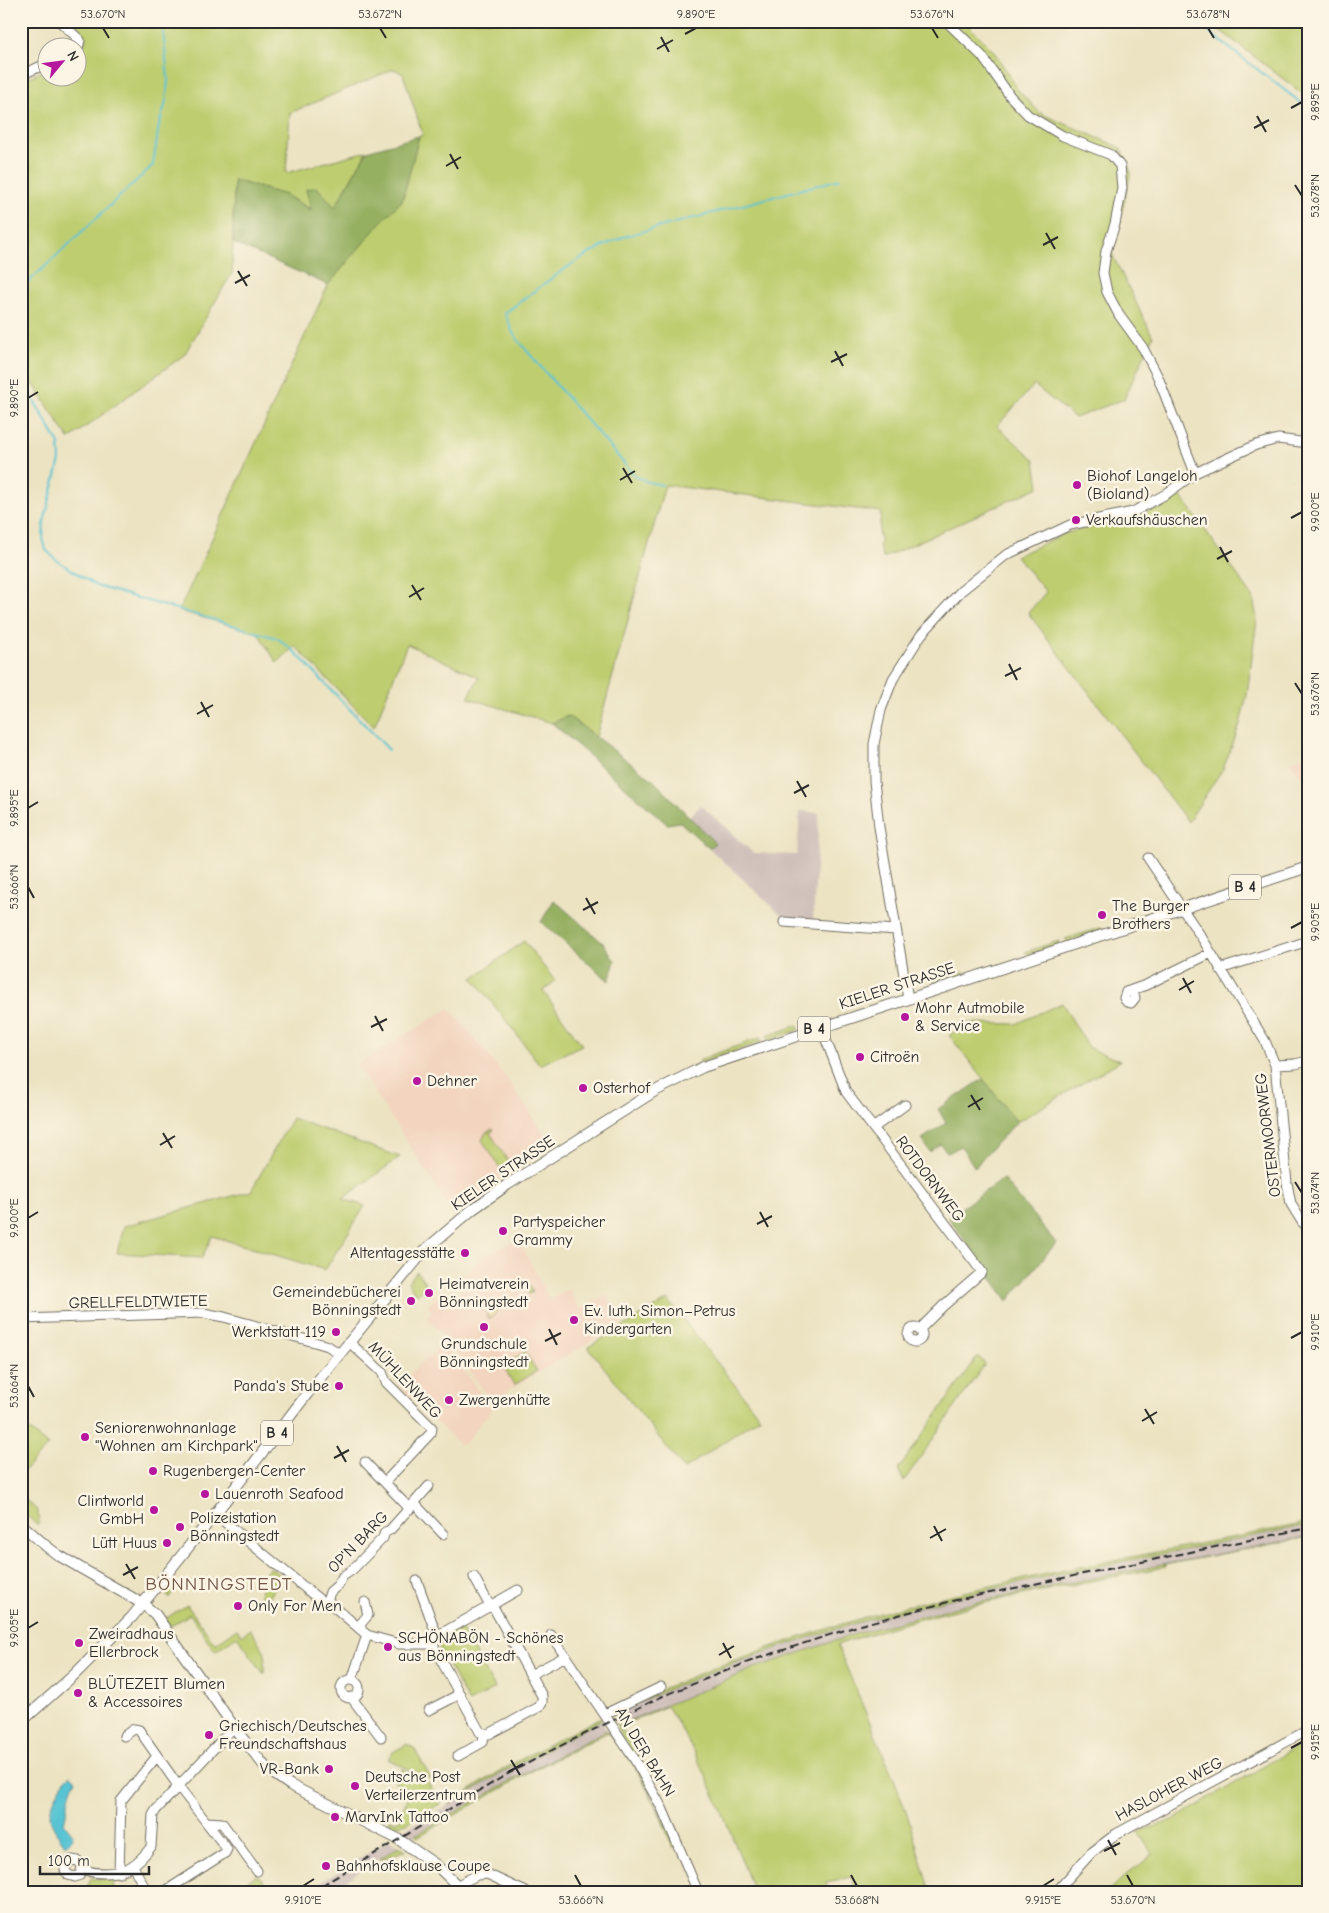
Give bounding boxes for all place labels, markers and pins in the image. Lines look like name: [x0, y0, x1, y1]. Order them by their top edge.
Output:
place label: Biohof Langeloh (Bioland): [1087, 467, 1198, 503]
marker: Biohof Langeloh (Bioland): [1071, 479, 1083, 491]
place label: Verkaufshäuschen: [1086, 511, 1208, 529]
marker: Verkaufshäuschen: [1070, 514, 1082, 526]
place label: The Burger Brothers: [1112, 897, 1190, 933]
marker: The Burger Brothers: [1096, 909, 1108, 921]
place label: Mohr Autmobile & Service: [915, 999, 1025, 1035]
marker: Mohr Autmobile & Service: [899, 1011, 911, 1023]
place label: Citroën: [870, 1048, 919, 1066]
marker: Citroën: [854, 1051, 866, 1063]
place label: Dehner: [427, 1072, 478, 1090]
marker: Dehner: [411, 1075, 423, 1087]
place label: Osterhof: [593, 1079, 651, 1097]
marker: Osterhof: [577, 1082, 589, 1094]
place label: Partyspeicher Grammy: [513, 1213, 606, 1249]
marker: Partyspeicher Grammy: [497, 1225, 509, 1237]
place label: Altentagesstätte: [350, 1244, 455, 1262]
marker: Altentagesstätte: [459, 1247, 471, 1259]
place label: Heimatverein Bönningstedt: [439, 1275, 529, 1311]
place label: Gemeindebücherei Bönningstedt: [273, 1283, 401, 1319]
marker: Heimatverein Bönningstedt: [423, 1287, 435, 1299]
marker: Gemeindebücherei Bönningstedt: [405, 1295, 417, 1307]
place label: Ev. luth. Simon–Petrus Kindergarten: [584, 1302, 736, 1338]
marker: Ev. luth. Simon–Petrus Kindergarten: [568, 1314, 580, 1326]
marker: Grundschule Bönningstedt: [478, 1321, 490, 1333]
place label: Werktstatt 119: [232, 1323, 326, 1341]
marker: Werktstatt 119: [330, 1326, 342, 1338]
place label: Grundschule Bönningstedt: [440, 1335, 529, 1371]
place label: Panda's Stube: [234, 1377, 329, 1395]
marker: Panda's Stube: [333, 1380, 345, 1392]
place label: Zwergenhütte: [459, 1391, 550, 1409]
marker: Zwergenhütte: [443, 1394, 455, 1406]
place label: Seniorenwohnanlage "Wohnen am Kirchpark": [95, 1419, 258, 1455]
marker: Seniorenwohnanlage "Wohnen am Kirchpark": [79, 1431, 91, 1443]
place label: Rugenbergen-Center: [163, 1462, 306, 1480]
marker: Rugenbergen-Center: [147, 1465, 159, 1477]
place label: Lauenroth Seafood: [215, 1485, 344, 1503]
marker: Lauenroth Seafood: [199, 1488, 211, 1500]
place label: Clintworld GmbH: [78, 1492, 144, 1528]
marker: Clintworld GmbH: [148, 1504, 160, 1516]
place label: Polizeistation Bönningstedt: [190, 1509, 279, 1545]
marker: Polizeistation Bönningstedt: [174, 1521, 186, 1533]
place label: Lütt Huus: [92, 1534, 157, 1552]
marker: Lütt Huus: [161, 1537, 173, 1549]
place label: Only For Men: [248, 1597, 342, 1615]
marker: Only For Men: [232, 1600, 244, 1612]
place label: Zweiradhaus Ellerbrock: [89, 1625, 174, 1661]
place label: SCHÖNABÖN - Schönes aus Bönningstedt: [398, 1629, 564, 1665]
marker: Zweiradhaus Ellerbrock: [73, 1637, 85, 1649]
marker: SCHÖNABÖN - Schönes aus Bönningstedt: [382, 1641, 394, 1653]
place label: BLÜTEZEIT Blumen & Accessoires: [88, 1675, 225, 1711]
marker: BLÜTEZEIT Blumen & Accessoires: [72, 1687, 84, 1699]
place label: Griechisch/Deutsches Freundschaftshaus: [219, 1717, 367, 1753]
marker: Griechisch/Deutsches Freundschaftshaus: [203, 1729, 215, 1741]
place label: VR-Bank: [260, 1760, 319, 1778]
marker: VR-Bank: [323, 1763, 335, 1775]
place label: Deutsche Post Verteilerzentrum: [365, 1768, 476, 1804]
marker: Deutsche Post Verteilerzentrum: [349, 1780, 361, 1792]
place label: MarvInk Tattoo: [345, 1808, 449, 1826]
marker: MarvInk Tattoo: [329, 1811, 341, 1823]
place label: Bahnhofsklause Coupe: [336, 1857, 490, 1875]
marker: Bahnhofsklause Coupe: [320, 1860, 332, 1872]

